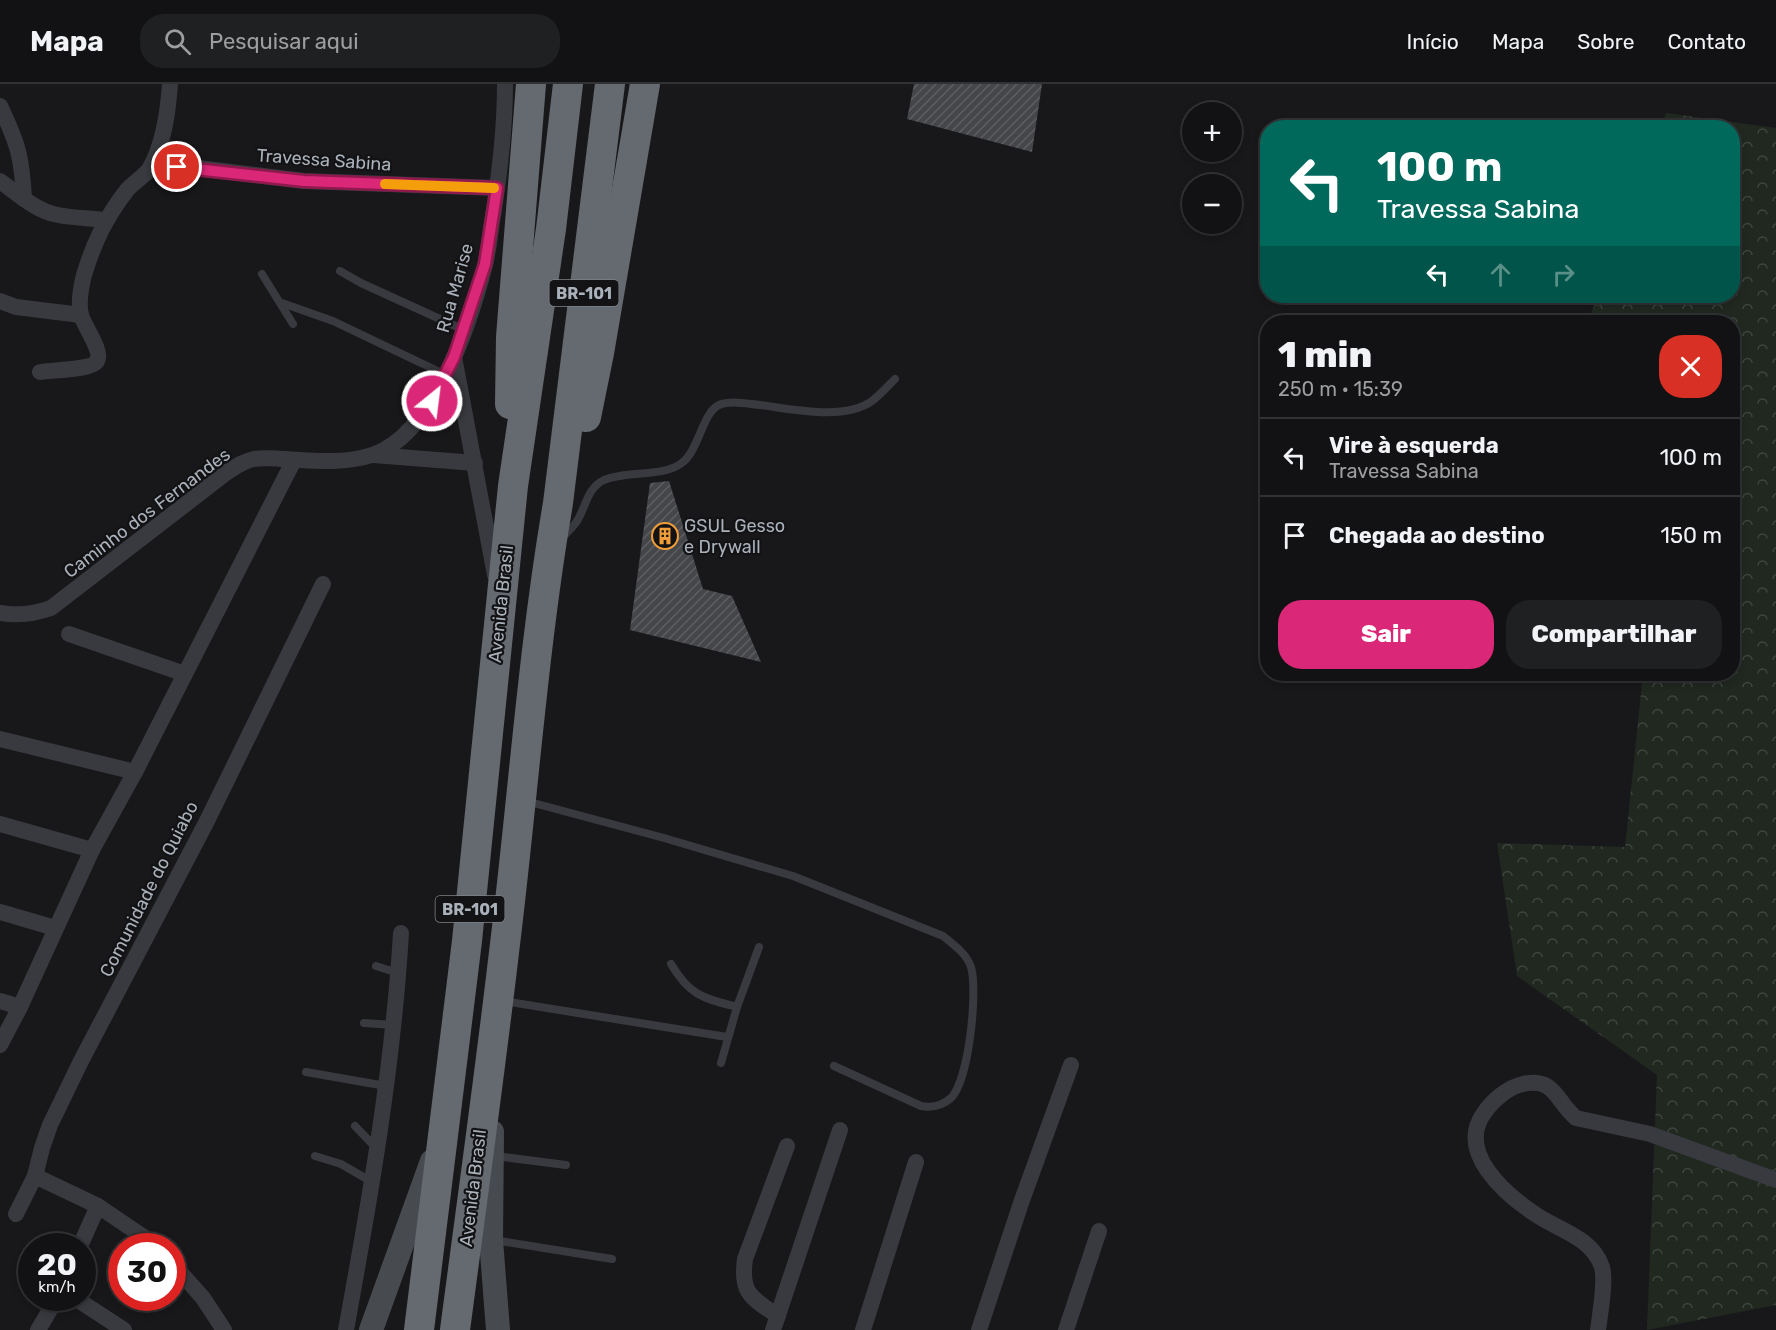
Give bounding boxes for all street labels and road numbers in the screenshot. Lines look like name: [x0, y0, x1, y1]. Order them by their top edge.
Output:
street label: Travessa Sabina: [256, 144, 392, 176]
street label: Rua Marise: [432, 241, 478, 335]
road number: BR-101: [550, 280, 618, 306]
street label: Caminho dos Fernandes: [60, 443, 234, 583]
street label: Avenida Brasil: [484, 544, 518, 664]
street label: Comunidade do Quiabo: [95, 798, 203, 980]
road number: BR-101: [436, 896, 504, 922]
street label: Avenida Brasil: [455, 1128, 491, 1248]

